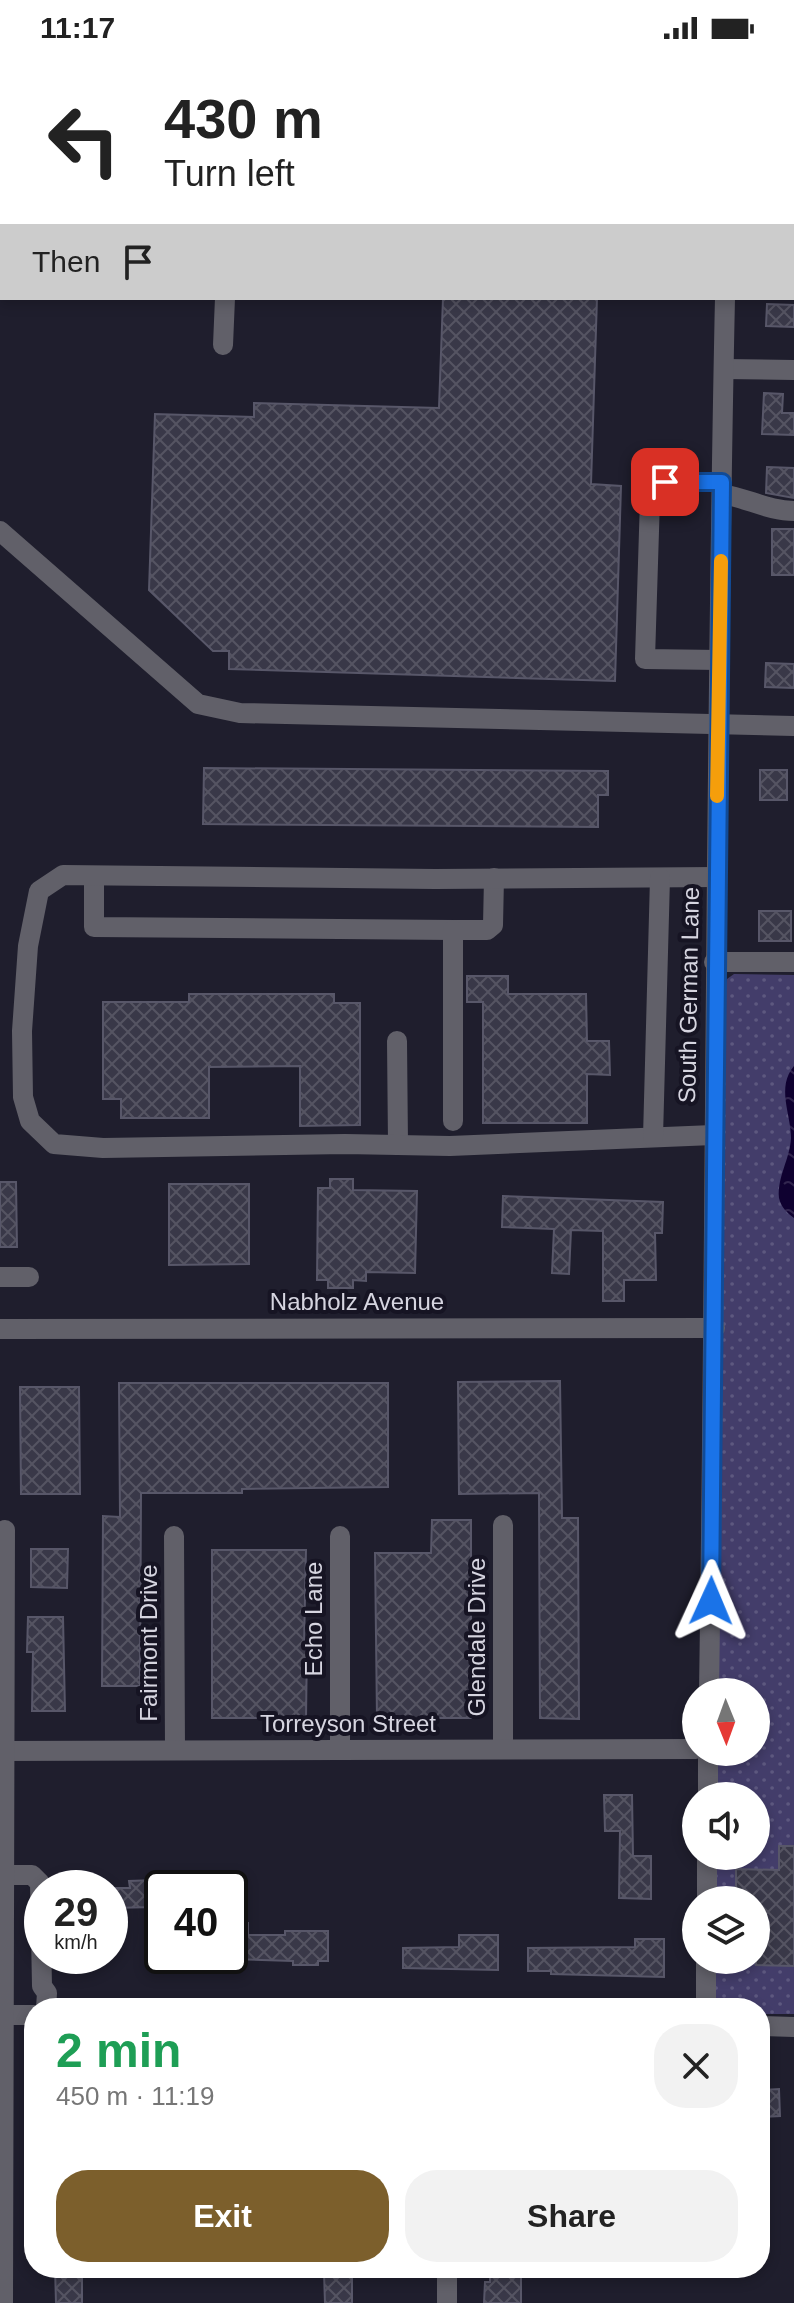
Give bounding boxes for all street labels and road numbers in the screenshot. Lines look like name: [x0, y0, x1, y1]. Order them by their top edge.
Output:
street label: South German Lane: [673, 887, 704, 1103]
street label: Nabholz Avenue: [270, 1288, 444, 1315]
street label: Glendale Drive: [463, 1558, 490, 1716]
street label: Echo Lane: [300, 1562, 327, 1676]
street label: Fairmont Drive: [135, 1564, 162, 1722]
street label: Torreyson Street: [260, 1710, 436, 1737]

